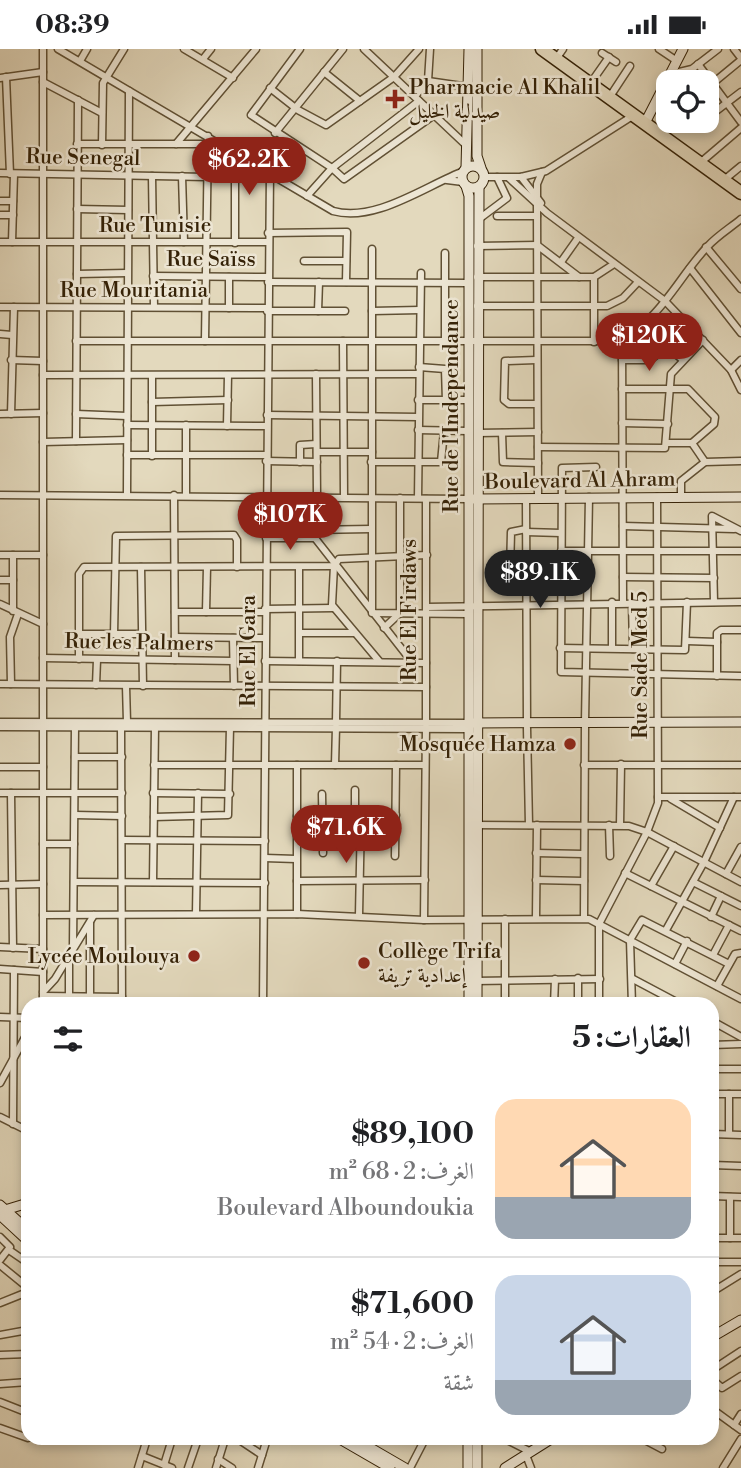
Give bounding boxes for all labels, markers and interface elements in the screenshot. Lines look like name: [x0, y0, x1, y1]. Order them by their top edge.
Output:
text: 08:39: [35, 9, 110, 41]
map controls: [656, 70, 719, 133]
button: locate: [656, 70, 719, 133]
place label: Pharmacie Al Khalil صيدلية الخليل: [409, 75, 600, 126]
marker: Pharmacie Al Khalil صيدلية الخليل: [387, 91, 403, 107]
pin: $62.2K: [192, 137, 306, 197]
street label: Rue Senegal: [25, 144, 141, 172]
text: $62.2K: [208, 146, 290, 174]
street label: Rue Tunisie: [99, 213, 211, 239]
street label: Rue Saïss: [166, 247, 256, 273]
street label: Rue Mouritania: [60, 278, 209, 304]
street label: Rue de l'Independance: [439, 299, 465, 513]
pin: $120K: [600, 313, 698, 373]
text: $120K: [612, 322, 686, 350]
street label: Boulevard Al Ahram: [483, 466, 676, 496]
pin: $107K: [241, 493, 339, 552]
text: $107K: [254, 501, 326, 529]
street label: Rue El Firdaws: [397, 539, 423, 681]
pin: $89.1K: [483, 551, 597, 610]
text: $89.1K: [501, 559, 579, 587]
street label: Rue Sade Med 5: [628, 591, 654, 739]
street label: Rue El Gara: [236, 595, 262, 707]
street label: Rue les Palmers: [64, 629, 214, 657]
place label: Mosquée Hamza: [399, 732, 556, 758]
marker: Mosquée Hamza: [562, 736, 578, 752]
pin: $71.6K: [289, 805, 403, 865]
text: $71.6K: [307, 814, 385, 842]
place label: Collège Trifa إعدادية تريفة: [378, 939, 502, 989]
place label: Lycée Moulouya: [28, 944, 180, 970]
marker: Lycée Moulouya: [186, 948, 202, 964]
marker: Collège Trifa إعدادية تريفة: [356, 955, 372, 971]
text: العقارات: 5: [572, 1019, 691, 1057]
icon: filters: [49, 1020, 87, 1058]
text: $89,100: [352, 1115, 474, 1153]
icon: home: [551, 1127, 635, 1211]
text: الغرف: 2 · 68 m²: [329, 1158, 474, 1186]
text: Boulevard Alboundoukia: [217, 1194, 474, 1222]
text: $71,600: [351, 1285, 474, 1323]
icon: home: [551, 1303, 635, 1387]
text: الغرف: 2 · 54 m²: [330, 1328, 474, 1356]
text: شقة: [444, 1369, 474, 1397]

